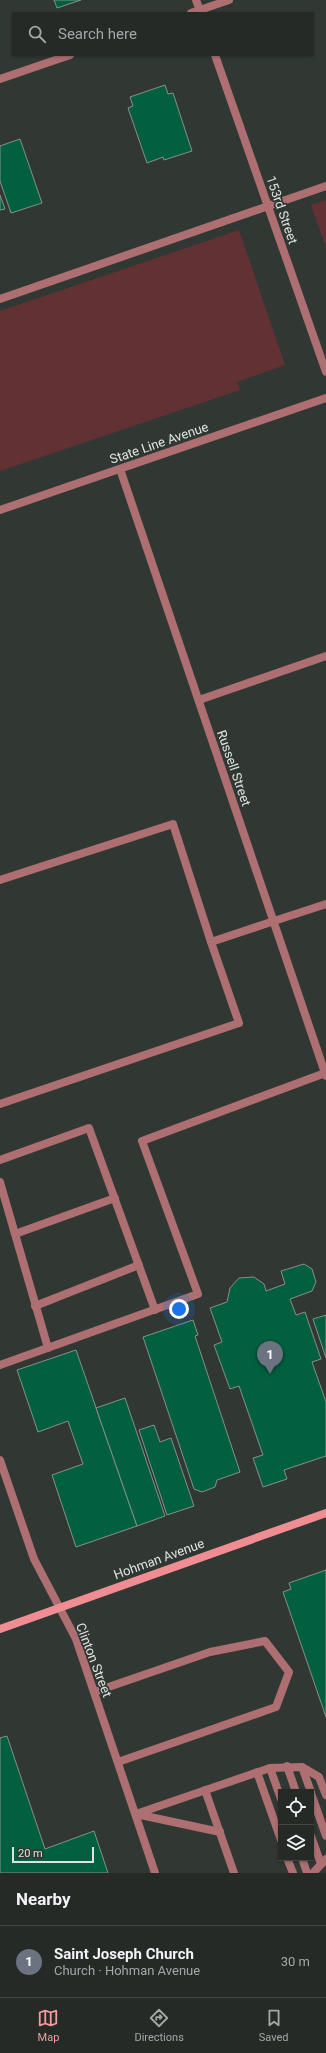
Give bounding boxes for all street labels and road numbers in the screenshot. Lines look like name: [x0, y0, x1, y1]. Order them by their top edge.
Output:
street label: 153rd Street: [263, 174, 301, 246]
street label: State Line Avenue: [108, 419, 210, 467]
street label: Russell Street: [214, 728, 254, 808]
street label: Hohman Avenue: [112, 1536, 206, 1582]
street label: Clinton Street: [73, 1621, 115, 1699]

